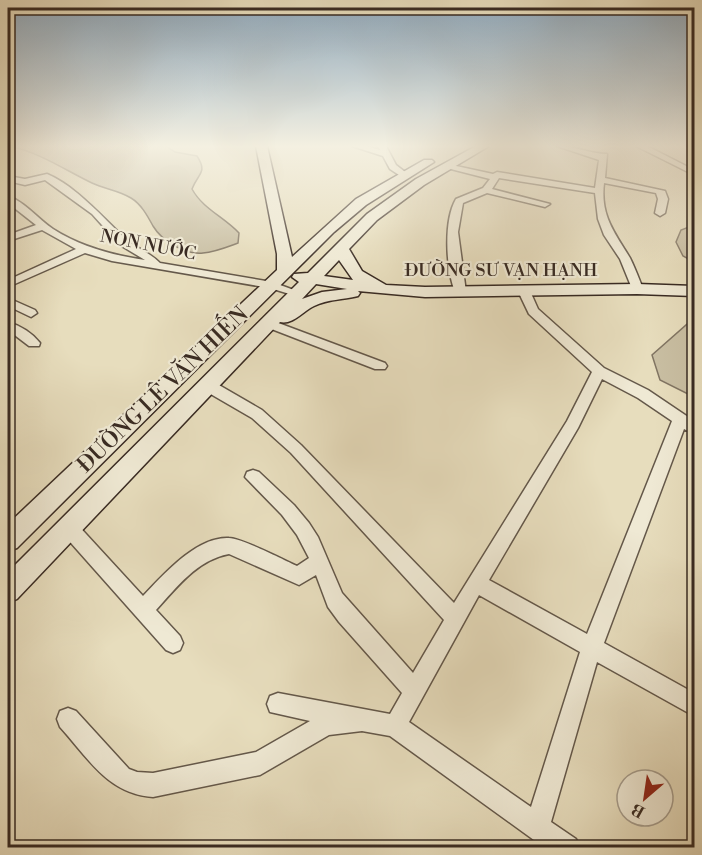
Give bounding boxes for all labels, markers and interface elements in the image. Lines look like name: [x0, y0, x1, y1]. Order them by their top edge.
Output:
street label: NON NƯỚC: [98, 224, 198, 266]
street label: ĐƯỜNG SƯ VẠN HẠNH: [405, 259, 598, 282]
street label: ĐƯỜNG LÊ VĂN HIẾN: [69, 298, 255, 479]
north arrow: [615, 768, 675, 828]
text: B: [628, 799, 648, 822]

